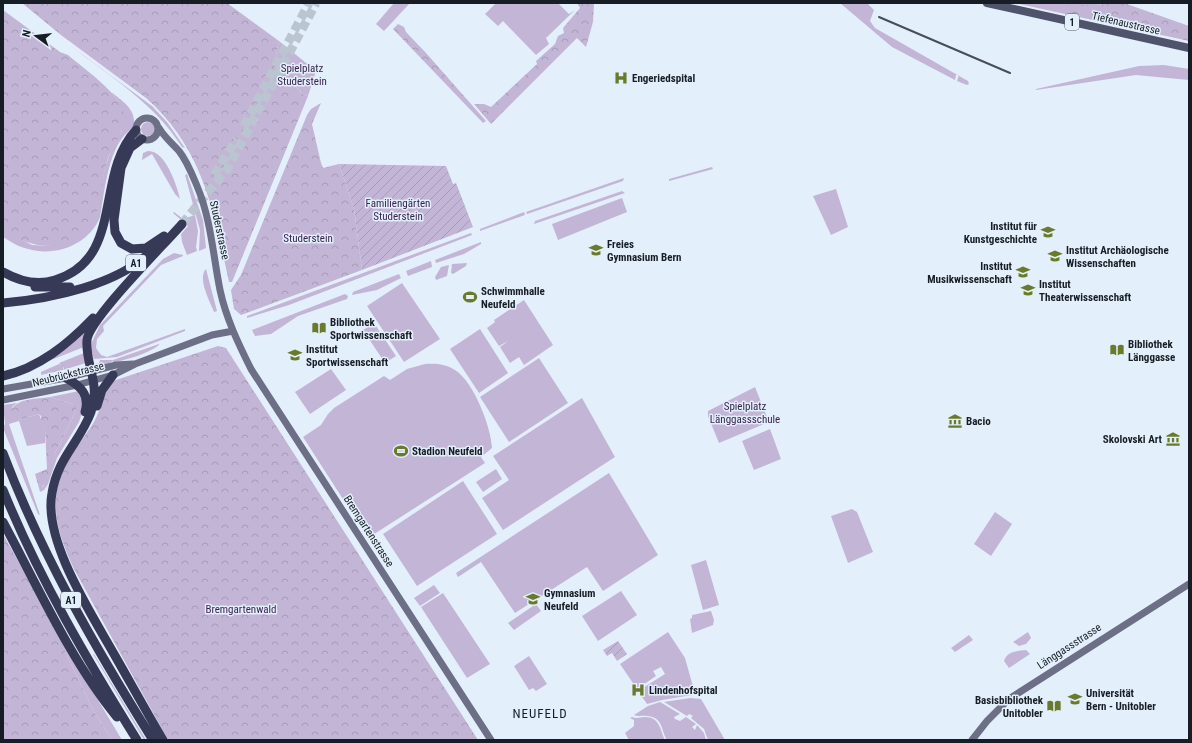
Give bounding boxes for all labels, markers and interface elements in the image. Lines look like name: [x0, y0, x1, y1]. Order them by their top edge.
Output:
street label: Tiefenaustrasse: [1090, 9, 1161, 38]
road number: 1: [1065, 14, 1079, 30]
north arrow: [16, 16, 56, 56]
text: N: [20, 28, 34, 38]
park label: Spielplatz Studerstein: [277, 62, 327, 88]
hospital icon: Engeriedspital: [613, 70, 629, 86]
place label: Engeriedspital: [632, 72, 696, 85]
park label: Familiengärten Studerstein: [366, 197, 430, 223]
street label: Studerstrasse: [207, 199, 232, 261]
place label: Institut für Kunstgeschichte: [964, 220, 1037, 246]
school or university icon: Institut für Kunstgeschichte: [1040, 224, 1056, 240]
park label: Studerstein: [283, 232, 333, 245]
place label: Freies Gymnasium Bern: [607, 238, 681, 264]
school or university icon: Freies Gymnasium Bern: [588, 242, 604, 258]
place label: Institut Archäologische Wissenschaften: [1066, 244, 1169, 270]
school or university icon: Institut Archäologische Wissenschaften: [1047, 248, 1063, 264]
road number: A1: [126, 255, 146, 271]
place label: Institut Musikwissenschaft: [927, 260, 1013, 286]
school or university icon: Institut Musikwissenschaft: [1015, 264, 1031, 280]
place label: Institut Theaterwissenschaft: [1039, 278, 1132, 304]
school or university icon: Institut Theaterwissenschaft: [1020, 282, 1036, 298]
place label: Schwimmhalle Neufeld: [481, 285, 545, 311]
sports icon: Schwimmhalle Neufeld: [462, 289, 478, 305]
place label: Bibliothek Sportwissenschaft: [330, 316, 413, 342]
library icon: Bibliothek Sportwissenschaft: [311, 320, 327, 336]
place label: Bibliothek Länggasse: [1128, 338, 1175, 364]
library icon: Bibliothek Länggasse: [1109, 342, 1125, 358]
place label: Institut Sportwissenschaft: [306, 343, 389, 369]
school or university icon: Institut Sportwissenschaft: [287, 347, 303, 363]
street label: Neubrückstrasse: [31, 359, 105, 390]
park label: Spielplatz Länggassschule: [710, 400, 780, 426]
museum icon: Bacio: [947, 413, 963, 429]
place label: Bacio: [966, 415, 991, 428]
museum icon: Skolovski Art: [1165, 431, 1181, 447]
place label: Skolovski Art: [1103, 433, 1163, 446]
sports icon: Stadion Neufeld: [393, 443, 409, 459]
place label: Stadion Neufeld: [412, 445, 483, 458]
street label: Bremgartenstrasse: [341, 493, 397, 569]
place label: Gymnasium Neufeld: [544, 587, 595, 613]
school or university icon: Gymnasium Neufeld: [525, 591, 541, 607]
road number: A1: [61, 592, 81, 608]
park label: Bremgartenwald: [205, 603, 277, 616]
street label: Länggassstrasse: [1035, 621, 1104, 672]
hospital icon: Lindenhofspital: [630, 682, 646, 698]
place label: Lindenhofspital: [649, 684, 718, 697]
place label: Universität Bern - Unitobler: [1086, 687, 1156, 713]
school or university icon: Universität Bern - Unitobler: [1067, 691, 1083, 707]
place label: Basisbibliothek Unitobler: [975, 694, 1044, 720]
library icon: Basisbibliothek Unitobler: [1046, 698, 1062, 714]
district label: NEUFELD: [512, 706, 568, 721]

